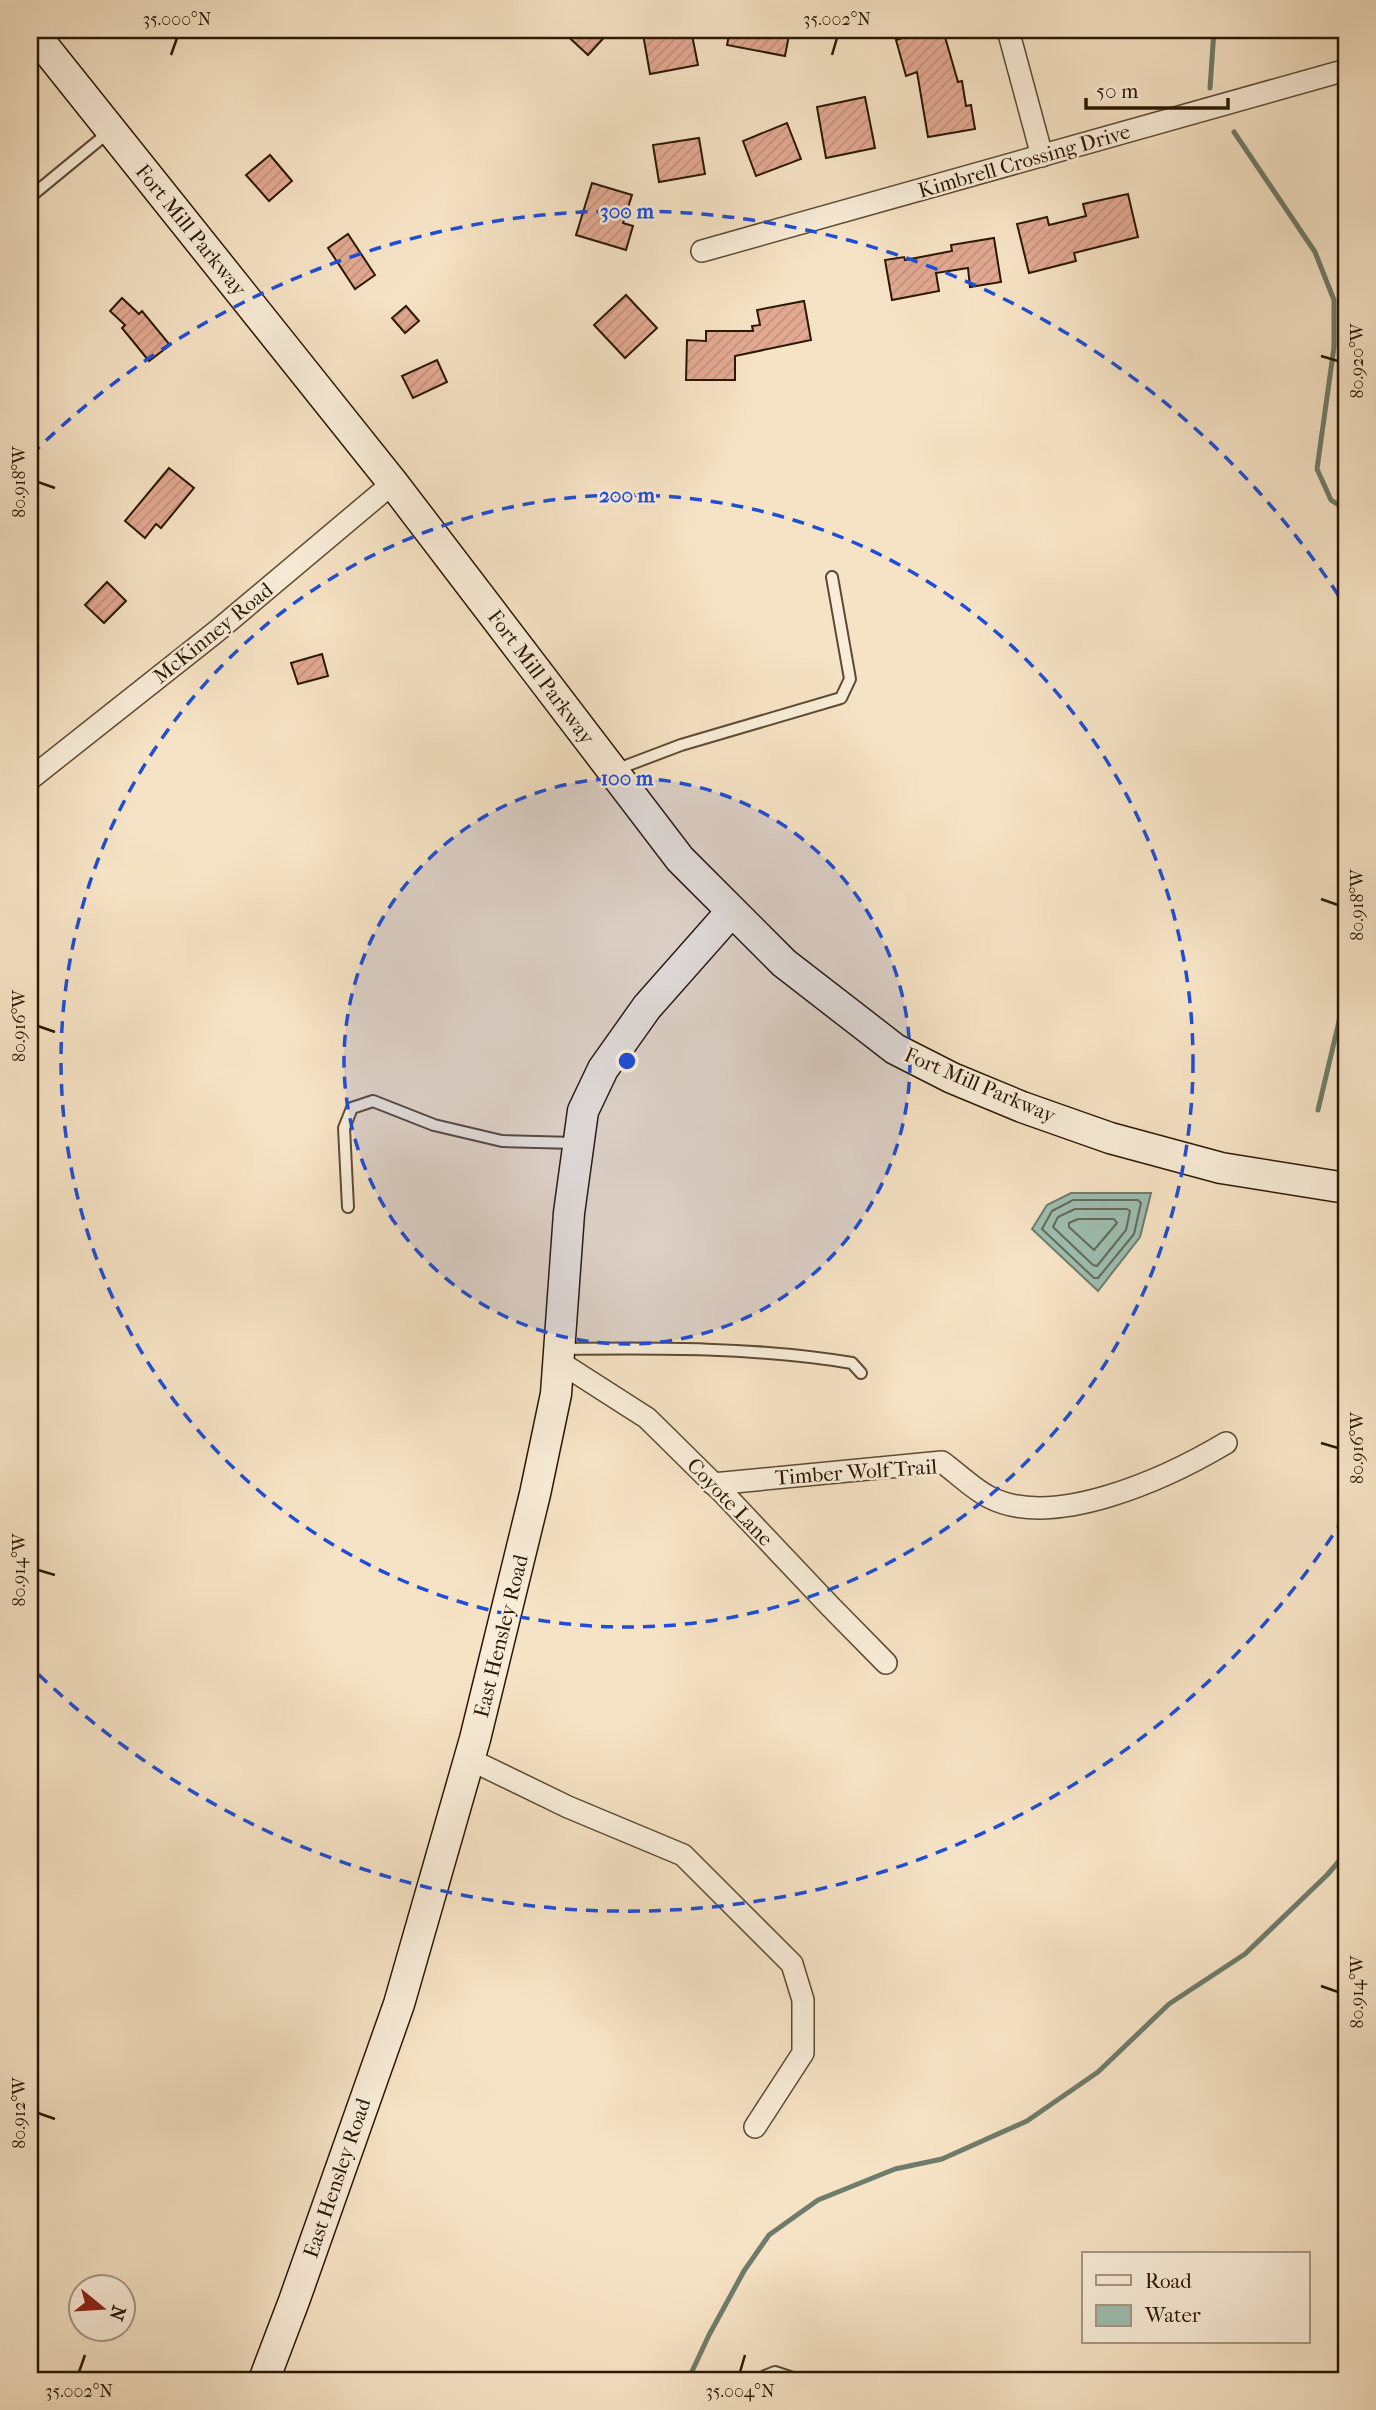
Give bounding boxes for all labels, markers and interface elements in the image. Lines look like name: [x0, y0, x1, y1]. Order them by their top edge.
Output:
text: 35.000°N: [143, 9, 212, 30]
text: 35.002°N: [803, 9, 871, 30]
scale bar: [1086, 66, 1227, 110]
text: 50 m: [1096, 79, 1139, 103]
street label: Kimbrell Crossing Drive: [915, 119, 1133, 203]
street label: Fort Mill Parkway: [131, 160, 252, 301]
text: 300 m: [600, 199, 654, 223]
text: 80.920°W: [1347, 322, 1368, 399]
text: 80.918°W: [9, 445, 30, 518]
text: 200 m: [599, 483, 656, 507]
street label: McKinney Road: [149, 577, 278, 688]
street label: Fort Mill Parkway: [483, 605, 600, 750]
text: 100 m: [601, 766, 654, 790]
text: 80.918°W: [1347, 868, 1368, 941]
text: 80.916°W: [9, 989, 30, 1062]
street label: Fort Mill Parkway: [901, 1042, 1060, 1128]
centre of rings: [615, 1049, 639, 1073]
text: 80.916°W: [1347, 1411, 1368, 1484]
street label: Coyote Lane: [682, 1453, 778, 1551]
street label: Timber Wolf Trail: [774, 1454, 938, 1490]
text: 80.914°W: [9, 1532, 30, 1606]
street label: East Hensley Road: [469, 1552, 533, 1720]
text: 80.914°W: [1347, 1954, 1368, 2028]
text: 80.912°W: [9, 2076, 30, 2149]
street label: East Hensley Road: [298, 2095, 376, 2261]
legend: [1082, 2252, 1310, 2344]
text: Road: [1145, 2269, 1192, 2293]
north arrow: [66, 2274, 136, 2344]
text: N: [104, 2303, 130, 2324]
text: Water: [1144, 2303, 1201, 2327]
text: 35.002°N: [45, 2381, 113, 2402]
text: 35.004°N: [705, 2381, 775, 2402]

